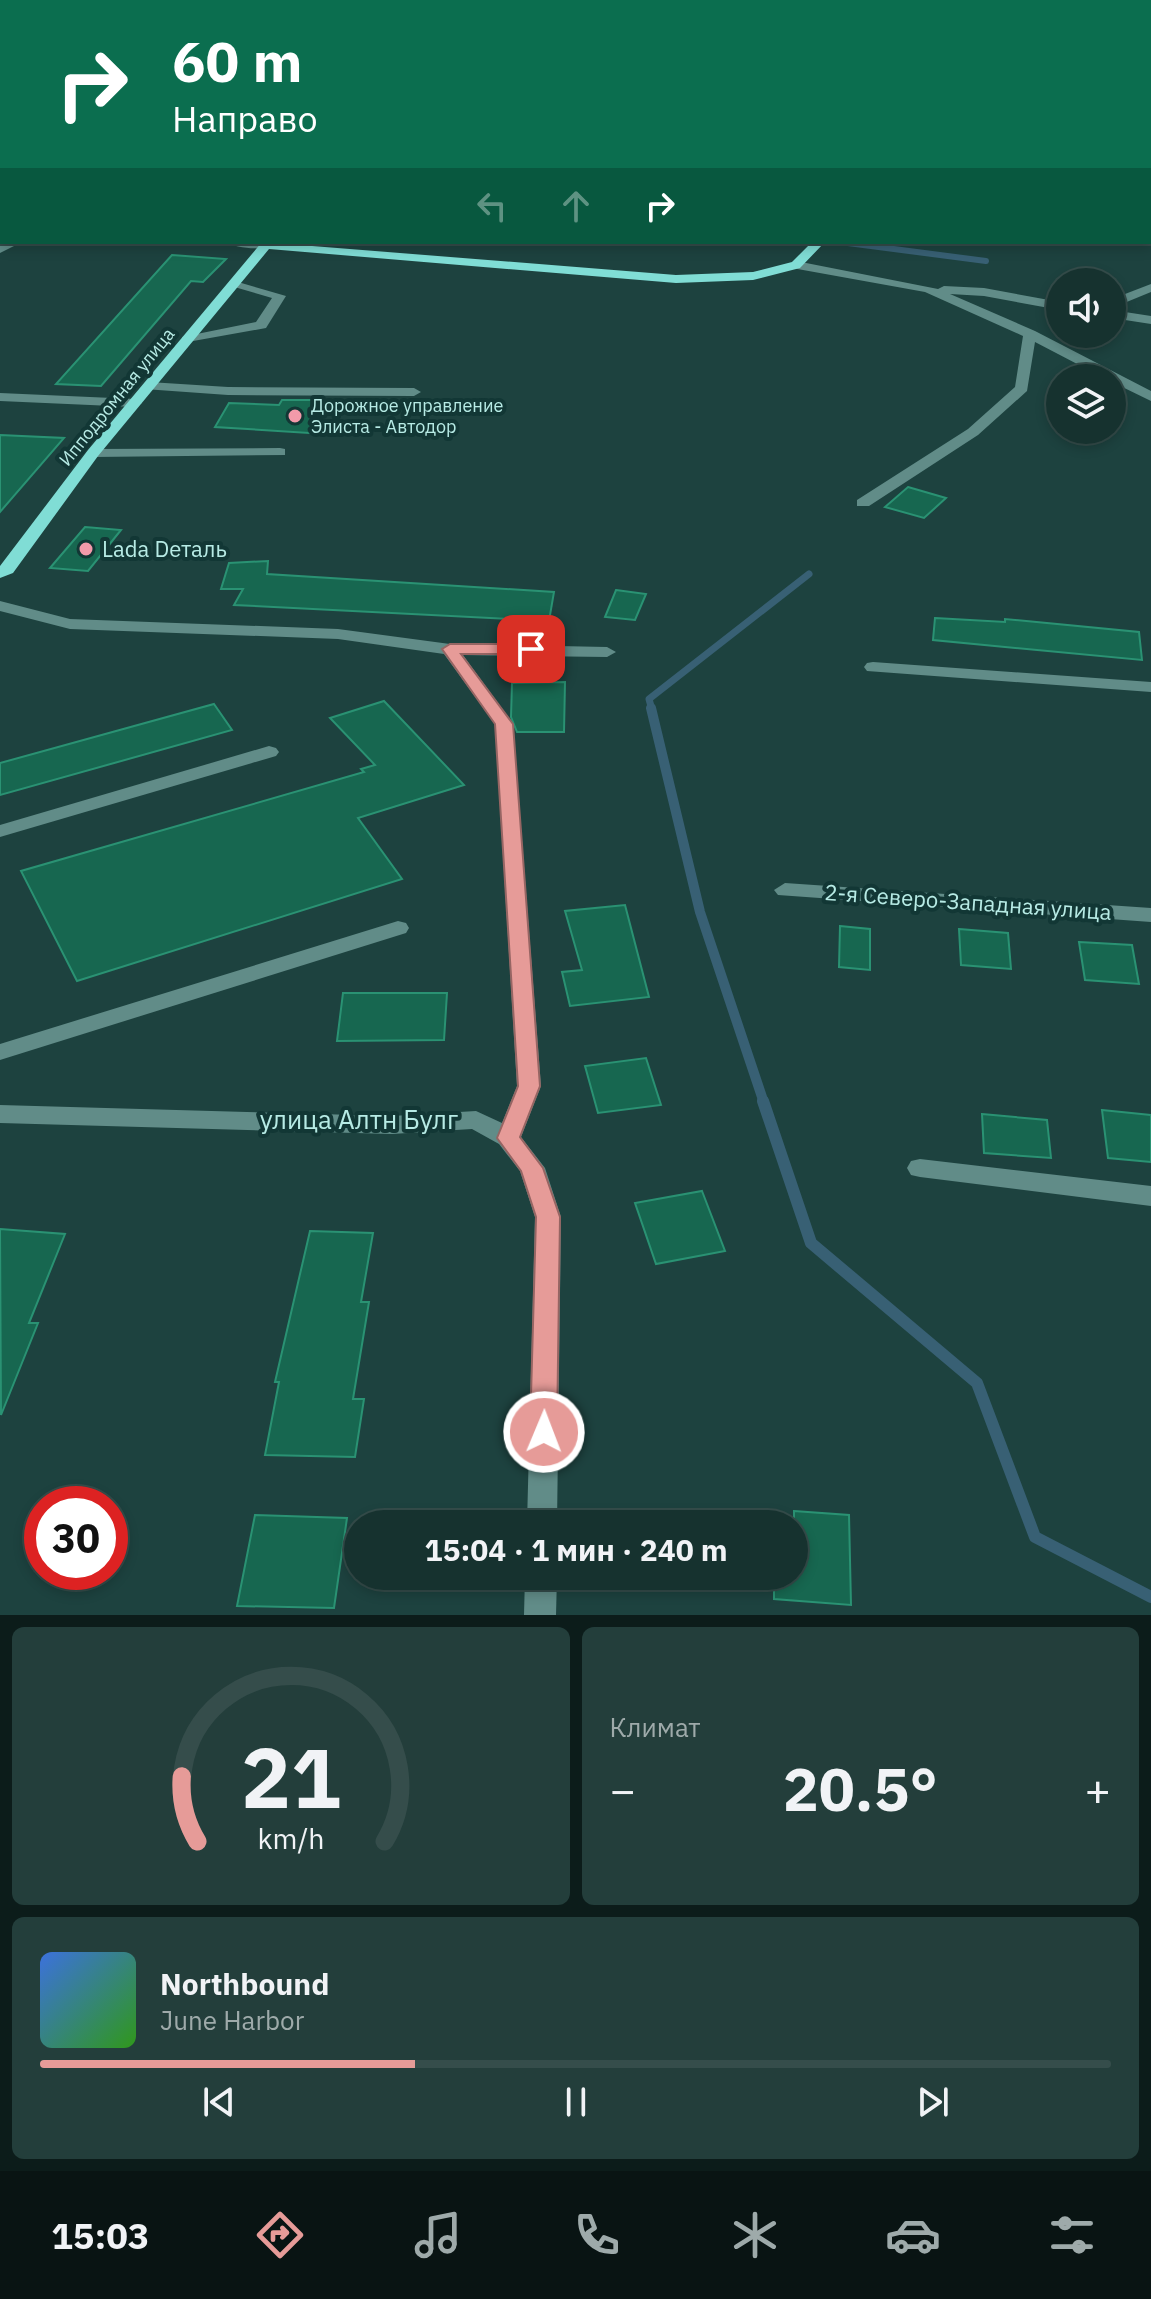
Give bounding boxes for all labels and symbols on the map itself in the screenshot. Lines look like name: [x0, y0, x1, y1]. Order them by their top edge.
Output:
street label: Ипподромная улица: [54, 323, 180, 470]
place label: Дорожное управление Элиста - Автодор: [311, 394, 503, 438]
marker: Дорожное управление Элиста - Автодор: [286, 407, 304, 425]
place label: Lada Dеталь: [102, 534, 227, 563]
marker: Lada Dеталь: [77, 540, 95, 558]
pin: [497, 615, 565, 683]
street label: 2-я Северо-Западная улица: [823, 877, 1113, 926]
street label: улица Алтн Булг: [260, 1102, 458, 1136]
position arrow: [502, 1390, 586, 1474]
speed limit sign: 30: [24, 1486, 128, 1590]

